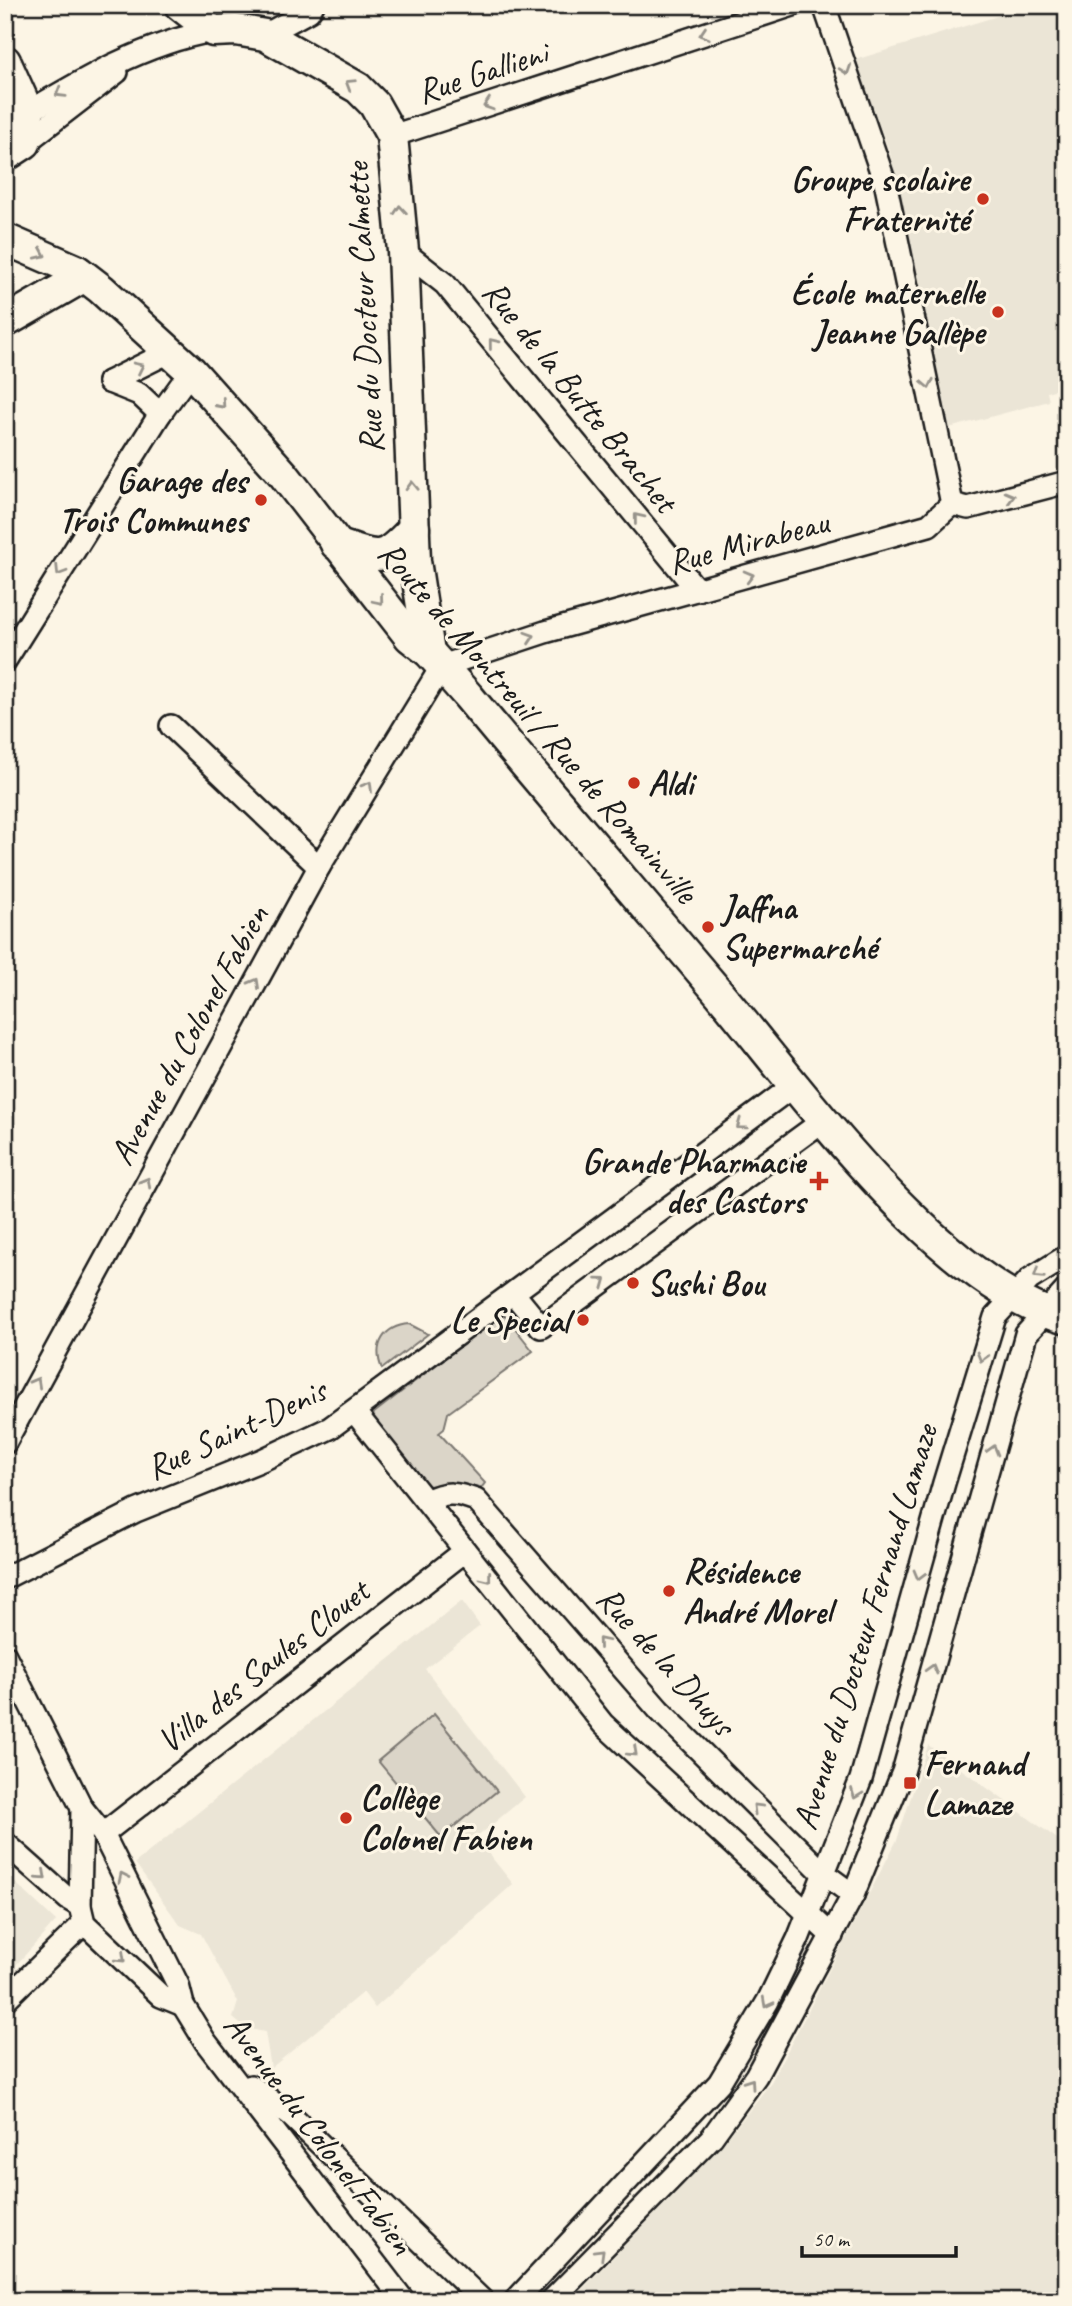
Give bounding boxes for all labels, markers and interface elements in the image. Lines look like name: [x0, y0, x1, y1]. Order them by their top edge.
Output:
one-way arrow: [699, 26, 711, 40]
street label: Rue Gallieni: [411, 28, 557, 114]
one-way arrow: [838, 63, 852, 75]
one-way arrow: [345, 80, 358, 93]
one-way arrow: [54, 85, 67, 98]
one-way arrow: [483, 97, 495, 111]
place label: Groupe scolaire Fraternité: [791, 157, 975, 242]
street label: Rue du Docteur Calmette: [334, 159, 394, 455]
marker: Groupe scolaire Fraternité: [975, 191, 991, 207]
one-way arrow: [393, 205, 408, 216]
one-way arrow: [33, 246, 46, 260]
place label: École maternelle Jeanne Gallèpe: [791, 270, 987, 355]
street label: Rue de la Butte Brachet: [473, 271, 690, 524]
marker: École maternelle Jeanne Gallèpe: [990, 304, 1006, 320]
one-way arrow: [489, 338, 501, 351]
one-way arrow: [132, 361, 144, 375]
one-way arrow: [920, 378, 935, 390]
one-way arrow: [213, 396, 225, 409]
place label: Garage des Trois Communes: [58, 458, 251, 543]
one-way arrow: [405, 481, 420, 492]
one-way arrow: [1003, 491, 1015, 505]
marker: Garage des Trois Communes: [253, 492, 269, 508]
street label: Rue Mirabeau: [663, 499, 835, 585]
one-way arrow: [634, 514, 646, 527]
street label: Route de Montreuil / Rue de Romainville: [368, 531, 710, 915]
one-way arrow: [55, 564, 68, 577]
one-way arrow: [743, 569, 755, 584]
one-way arrow: [371, 591, 383, 604]
one-way arrow: [524, 630, 536, 645]
place label: Aldi: [648, 761, 697, 806]
marker: Aldi: [626, 775, 642, 791]
one-way arrow: [360, 780, 373, 793]
place label: Jaffna Supermarché: [720, 885, 882, 970]
street label: Avenue du Colonel Fabien: [99, 897, 279, 1173]
marker: Jaffna Supermarché: [700, 919, 716, 935]
one-way arrow: [247, 978, 260, 990]
one-way arrow: [736, 1117, 749, 1129]
place label: Grande Pharmacie des Castors: [582, 1139, 809, 1224]
marker: Grande Pharmacie des Castors: [811, 1173, 827, 1189]
one-way arrow: [138, 1177, 151, 1190]
place label: Sushi Bou: [647, 1261, 767, 1306]
one-way arrow: [1033, 1266, 1046, 1279]
marker: Sushi Bou: [625, 1275, 641, 1291]
one-way arrow: [594, 1278, 606, 1291]
place label: Le Special: [450, 1298, 576, 1343]
marker: Le Special: [575, 1312, 591, 1328]
one-way arrow: [975, 1350, 990, 1362]
street label: Rue Saint-Denis: [139, 1366, 336, 1490]
one-way arrow: [28, 1377, 41, 1389]
street label: Avenue du Docteur Fernand Lamaze: [782, 1416, 949, 1835]
one-way arrow: [985, 1444, 1000, 1456]
place label: Résidence André Morel: [683, 1549, 839, 1634]
street label: Villa des Saules Clouet: [148, 1567, 381, 1763]
one-way arrow: [913, 1569, 927, 1581]
one-way arrow: [479, 1570, 491, 1583]
street label: Rue de la Dhuys: [587, 1577, 747, 1748]
marker: Résidence André Morel: [661, 1583, 677, 1599]
one-way arrow: [598, 1637, 610, 1650]
one-way arrow: [923, 1663, 938, 1675]
place label: Fernand Lamaze: [924, 1741, 1031, 1826]
one-way arrow: [625, 1744, 638, 1757]
marker: Fernand Lamaze: [902, 1775, 918, 1791]
place label: Collège Colonel Fabien: [360, 1776, 533, 1861]
one-way arrow: [850, 1787, 864, 1799]
one-way arrow: [752, 1803, 765, 1816]
marker: Collège Colonel Fabien: [338, 1810, 354, 1826]
one-way arrow: [34, 1867, 47, 1880]
one-way arrow: [118, 1872, 132, 1884]
one-way arrow: [113, 1949, 126, 1962]
one-way arrow: [761, 1996, 775, 2008]
street label: Avenue du Colonel Fabien: [214, 2004, 425, 2264]
one-way arrow: [742, 2078, 754, 2091]
scale bar: [802, 2215, 956, 2259]
text: 50 m: [813, 2226, 851, 2252]
one-way arrow: [591, 2248, 604, 2261]

